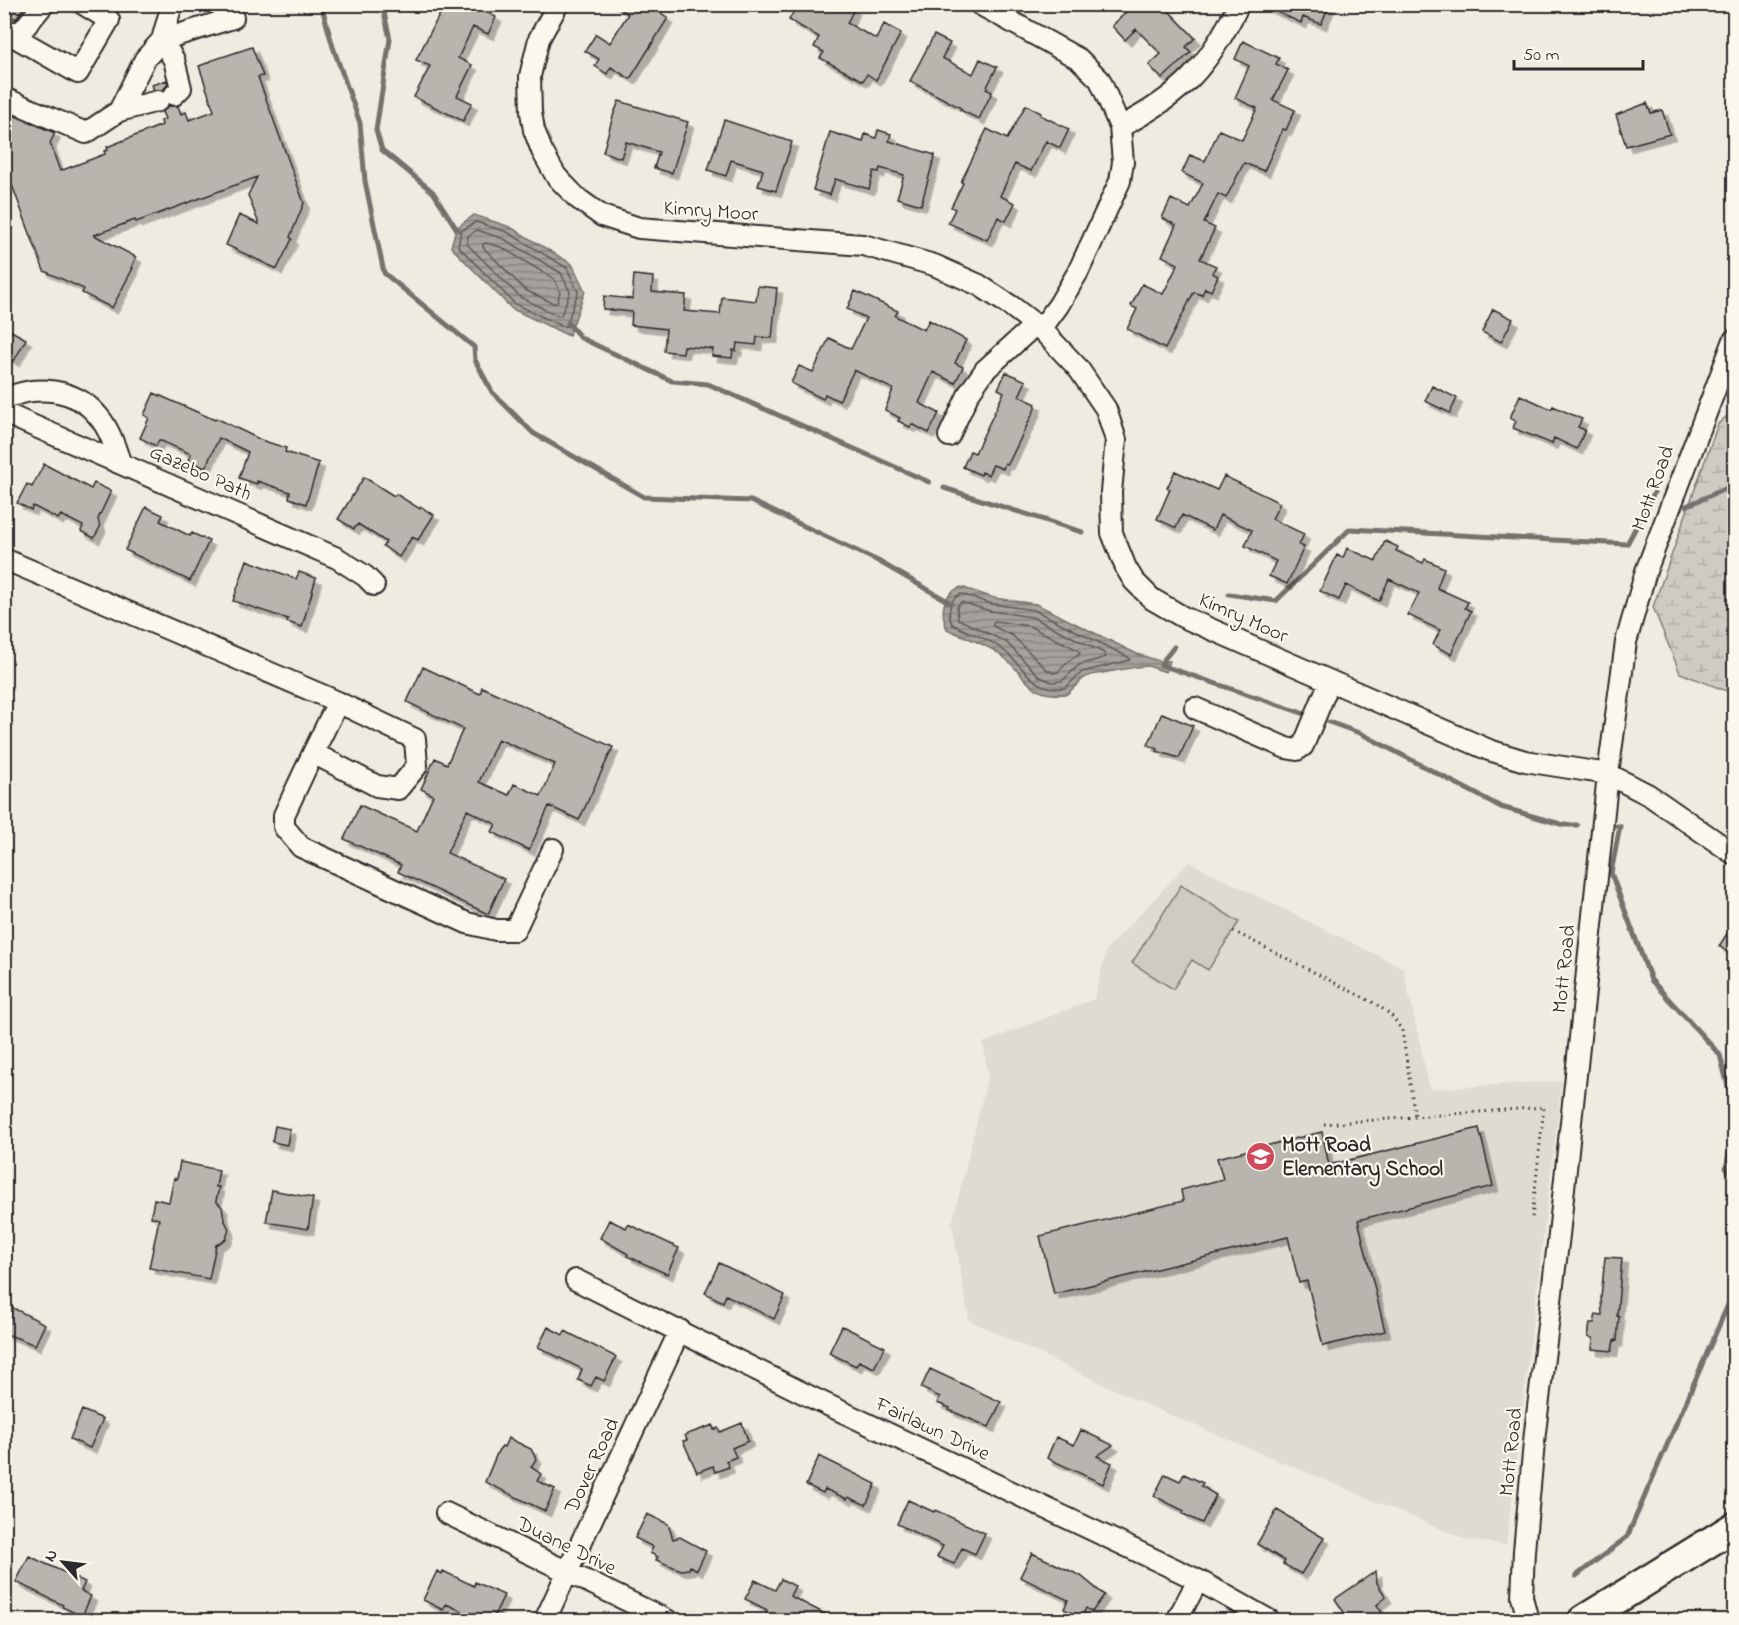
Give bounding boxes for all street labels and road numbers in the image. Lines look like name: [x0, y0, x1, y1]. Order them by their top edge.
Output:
street label: Kimry Moor: [662, 194, 760, 232]
street label: Gazebo Path: [144, 438, 256, 510]
street label: Mott Road: [1625, 442, 1683, 535]
street label: Kimry Moor: [1193, 586, 1293, 654]
street label: Mott Road: [1545, 923, 1585, 1015]
street label: Fairlawn Drive: [869, 1390, 995, 1470]
street label: Mott Road: [1492, 1406, 1532, 1498]
street label: Dover Road: [557, 1413, 628, 1519]
street label: Duane Drive: [510, 1509, 622, 1584]

